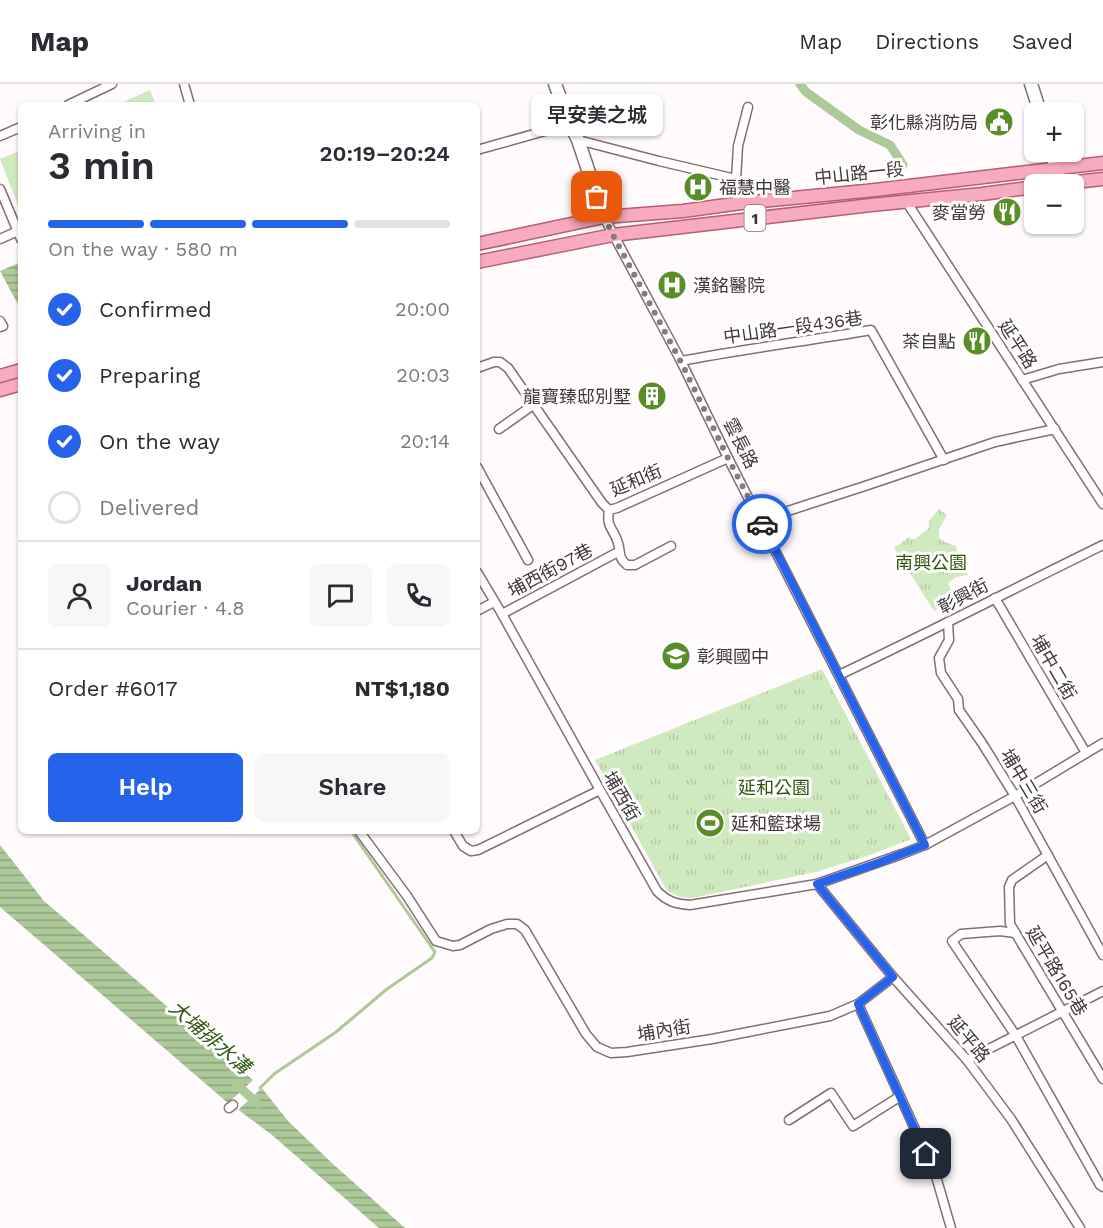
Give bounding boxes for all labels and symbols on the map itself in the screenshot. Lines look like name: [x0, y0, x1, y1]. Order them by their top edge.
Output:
callout: 早安美之城: [531, 95, 663, 137]
public building icon: 彰化縣消防局: [983, 106, 1015, 138]
place label: 彰化縣消防局: [870, 112, 978, 133]
street label: 中山路一段: [813, 158, 905, 188]
pin: [571, 171, 622, 222]
hospital icon: 福慧中醫: [682, 171, 714, 203]
place label: 福慧中醫: [719, 177, 791, 198]
restaurant icon: 麥當勞: [991, 196, 1023, 228]
place label: 麥當勞: [932, 202, 986, 223]
road number: 1: [744, 205, 766, 231]
hospital icon: 漢銘醫院: [656, 269, 688, 301]
place label: 漢銘醫院: [693, 275, 765, 296]
street label: 中山路一段436巷: [722, 307, 864, 347]
street label: 延平路: [994, 316, 1042, 372]
restaurant icon: 茶自點: [961, 325, 993, 357]
place label: 茶自點: [902, 331, 956, 352]
building icon: 龍寶臻邸別墅: [636, 380, 668, 412]
place label: 龍寶臻邸別墅: [523, 386, 631, 407]
street label: 雲長路: [719, 414, 763, 472]
street label: 延和街: [607, 460, 665, 500]
courier: [732, 494, 792, 554]
street label: 埔西街97巷: [504, 539, 596, 601]
park label: 南興公園: [895, 552, 967, 573]
street label: 彰興街: [934, 574, 992, 618]
street label: 埔中二街: [1027, 631, 1081, 703]
school or university icon: 彰興國中: [660, 640, 692, 672]
place label: 彰興國中: [697, 646, 769, 667]
street label: 埔中三街: [996, 745, 1052, 817]
street label: 埔西街: [599, 767, 645, 825]
park label: 延和公園: [738, 777, 810, 798]
sports icon: 延和籃球場: [694, 807, 726, 839]
place label: 延和籃球場: [731, 813, 821, 834]
street label: 延平路165巷: [1022, 923, 1092, 1019]
water label: 大埔排水溝: [164, 995, 258, 1081]
street label: 延平路: [944, 1012, 994, 1066]
street label: 埔內街: [636, 1015, 692, 1045]
pin: [900, 1128, 951, 1179]

